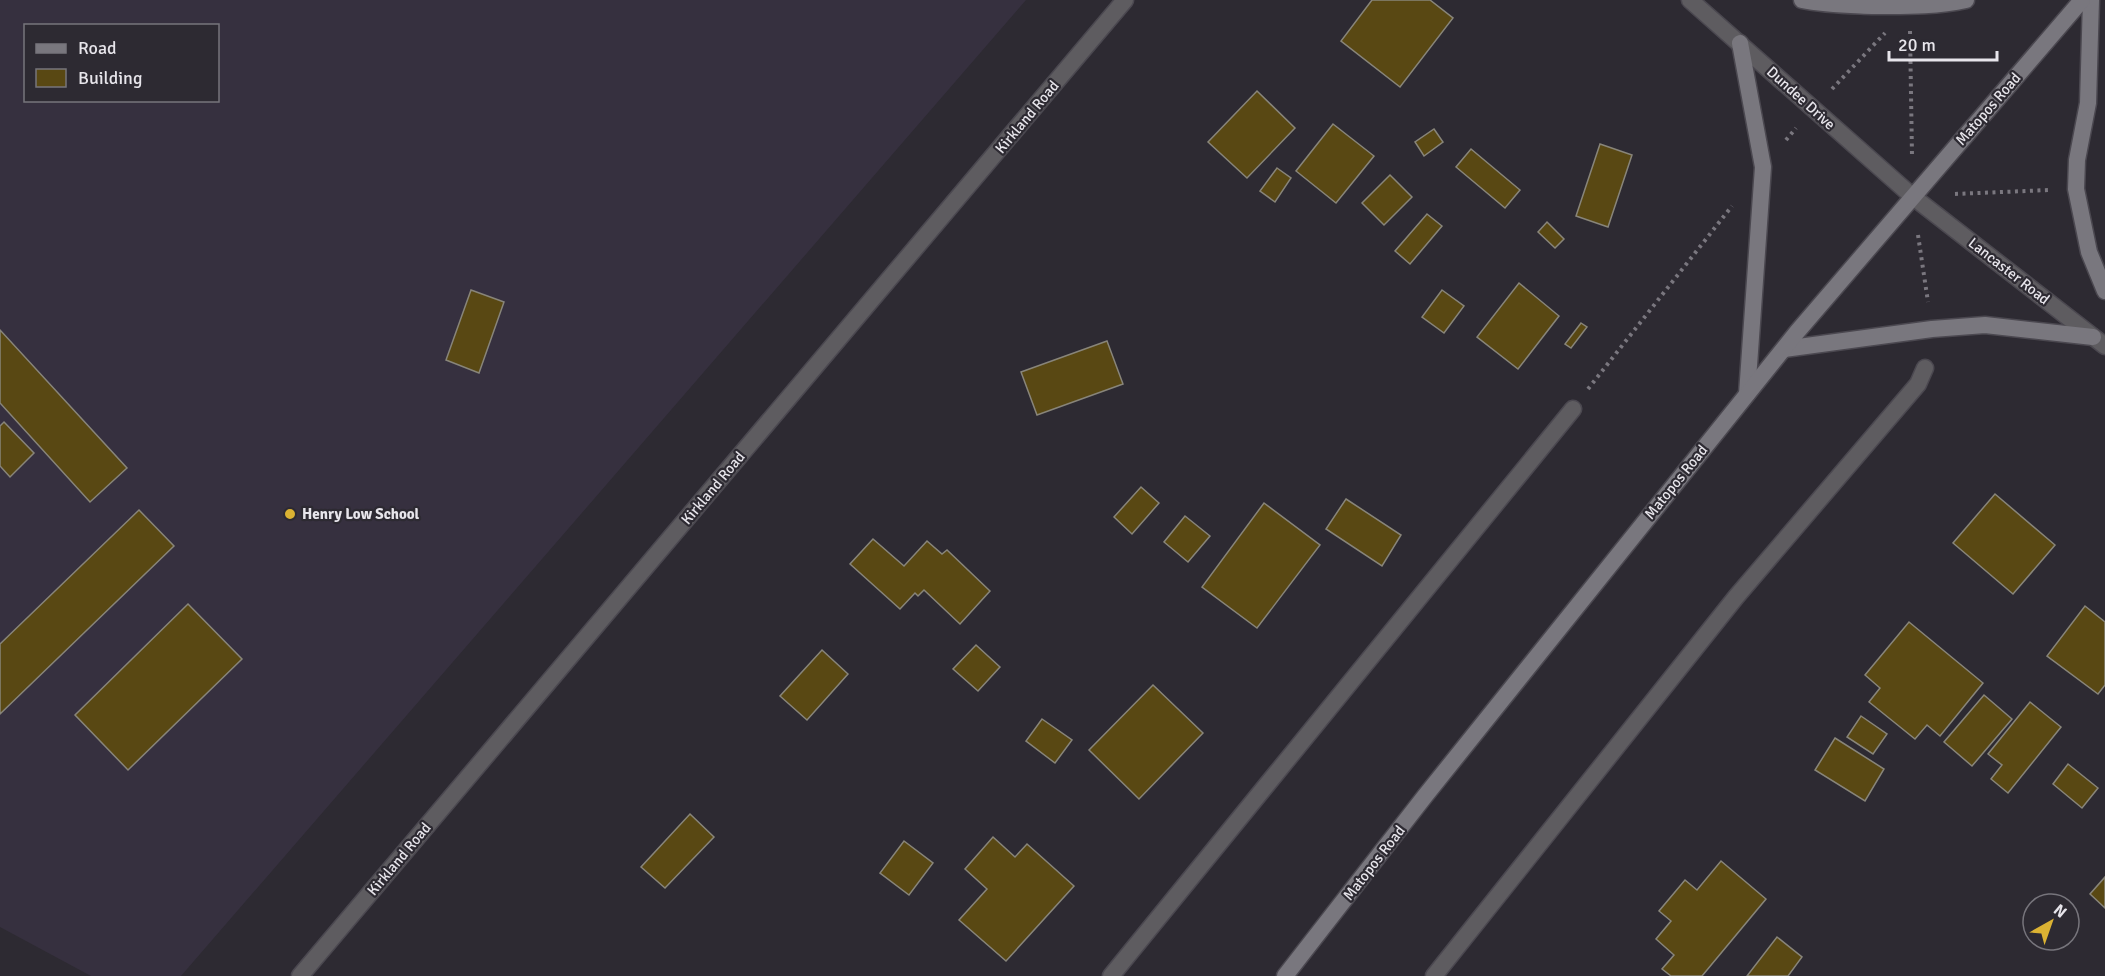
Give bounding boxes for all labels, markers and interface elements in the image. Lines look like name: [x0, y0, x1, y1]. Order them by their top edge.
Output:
legend: [24, 24, 219, 102]
scale bar: [1889, 24, 1997, 62]
text: 20 m: [1898, 34, 1936, 56]
text: Road: [78, 37, 117, 59]
street label: Dundee Drive: [1763, 63, 1839, 133]
text: Building: [78, 67, 142, 89]
street label: Matopos Road: [1952, 69, 2024, 149]
street label: Kirkland Road: [991, 77, 1063, 157]
street label: Lancaster Road: [1965, 234, 2053, 308]
street label: Matopos Road: [1641, 441, 1711, 523]
street label: Kirkland Road: [677, 448, 749, 528]
place label: Henry Low School: [302, 505, 420, 523]
marker: Henry Low School: [283, 507, 297, 521]
street label: Kirkland Road: [363, 819, 435, 899]
street label: Matopos Road: [1339, 822, 1409, 904]
north arrow: [2021, 892, 2081, 952]
text: N: [2049, 900, 2071, 923]

